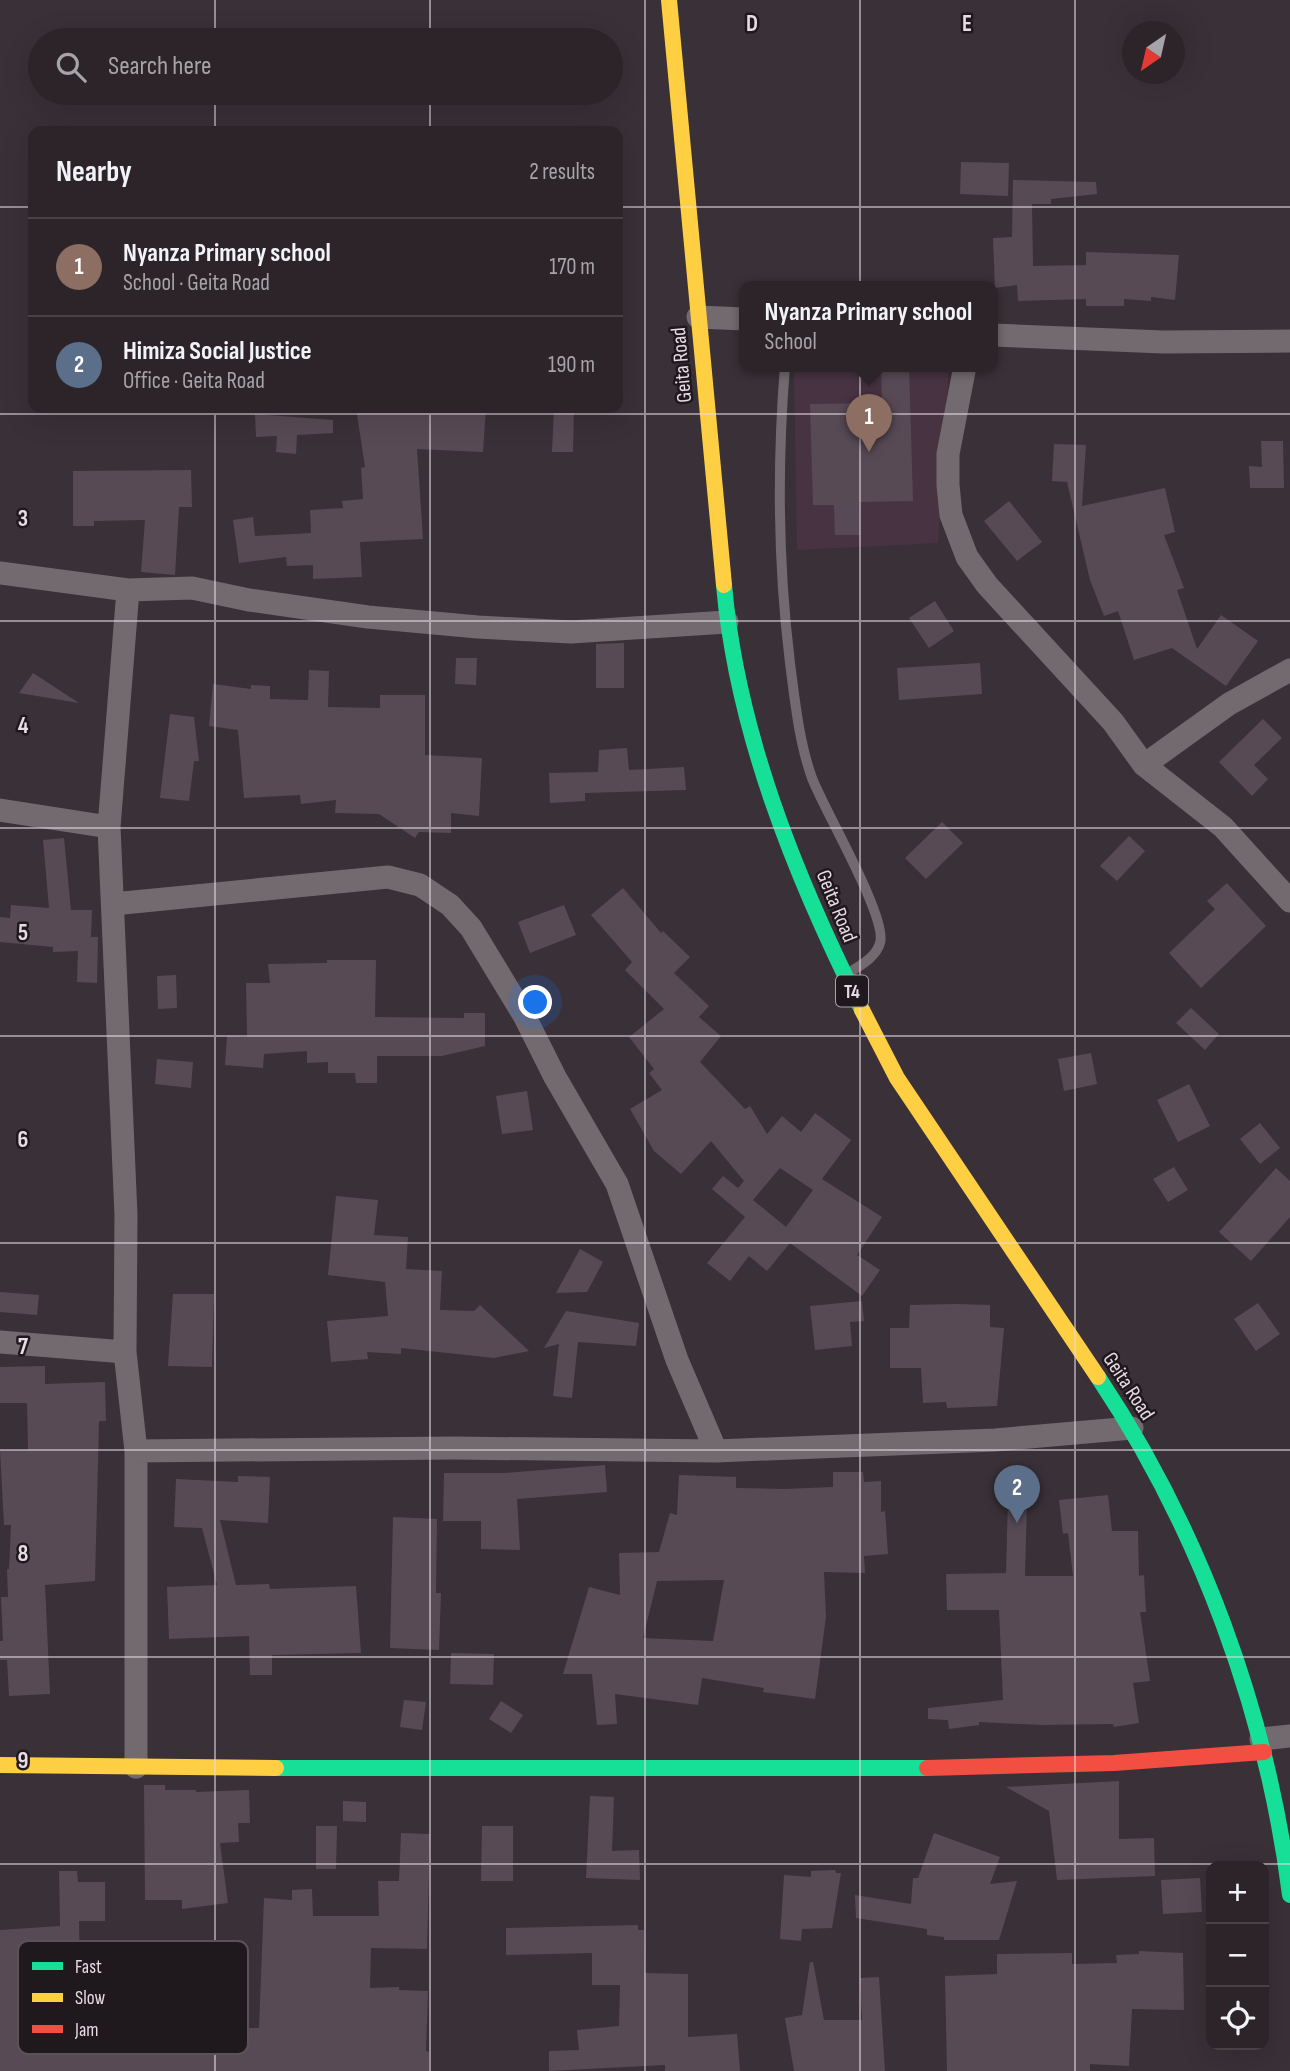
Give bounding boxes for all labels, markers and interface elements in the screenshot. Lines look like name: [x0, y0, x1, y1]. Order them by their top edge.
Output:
text: D: [746, 10, 758, 38]
text: E: [962, 10, 972, 38]
north arrow: [1122, 21, 1185, 84]
search box: [28, 28, 623, 105]
icon: search: [52, 48, 90, 86]
text: Search here: [108, 51, 211, 82]
text: Nearby: [56, 154, 132, 190]
text: 2 results: [529, 158, 595, 186]
text: Nyanza Primary school: [123, 238, 331, 269]
text: 1: [74, 253, 84, 281]
text: 170 m: [549, 253, 595, 281]
text: School · Geita Road: [123, 269, 270, 297]
popup: [739, 281, 998, 372]
text: Nyanza Primary school: [765, 297, 972, 328]
street label: Geita Road: [666, 326, 697, 404]
text: School: [765, 328, 817, 356]
text: Himiza Social Justice: [123, 336, 312, 367]
text: 2: [74, 351, 84, 379]
text: 190 m: [548, 351, 595, 379]
text: Office · Geita Road: [123, 367, 265, 395]
pin: 1: [846, 394, 892, 452]
text: 3: [18, 505, 28, 533]
text: 4: [18, 712, 29, 740]
street label: Geita Road: [811, 866, 862, 946]
text: 5: [18, 919, 28, 947]
road number: T4: [836, 976, 868, 1007]
your location: [518, 985, 552, 1019]
text: 6: [18, 1126, 28, 1154]
text: 7: [18, 1333, 28, 1361]
street label: Geita Road: [1098, 1348, 1160, 1425]
pin: 2: [994, 1465, 1040, 1523]
text: 8: [18, 1540, 29, 1568]
text: 9: [18, 1747, 28, 1775]
map controls: [1206, 1861, 1269, 2050]
button: +: [1206, 1861, 1269, 1924]
button: −: [1206, 1924, 1269, 1987]
legend: [18, 1941, 248, 2054]
text: Fast: [75, 1956, 102, 1979]
text: Slow: [75, 1987, 105, 2010]
button: locate: [1206, 1987, 1269, 2050]
text: Jam: [74, 2019, 98, 2042]

